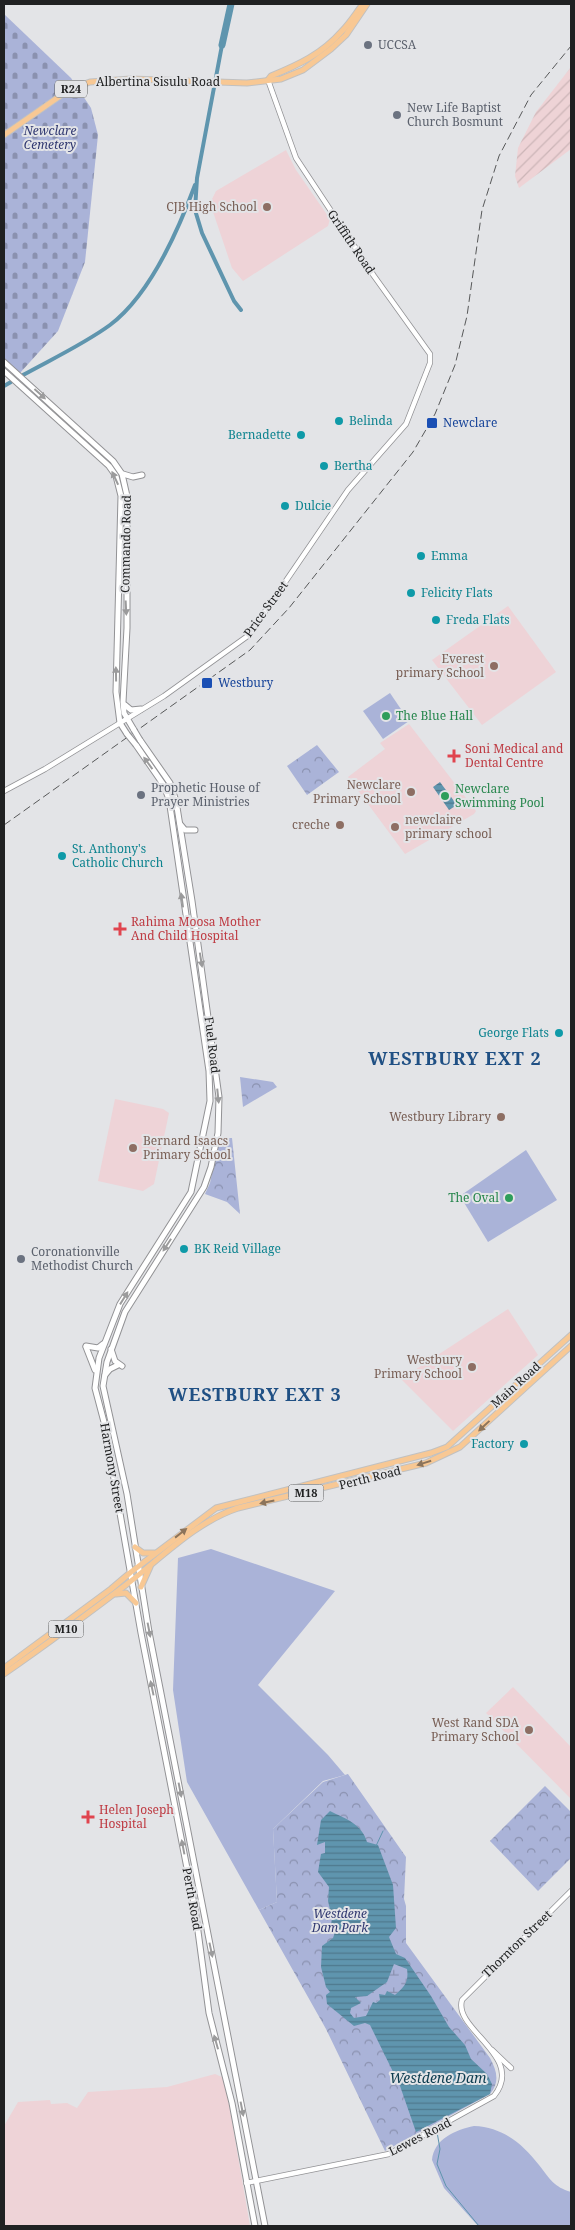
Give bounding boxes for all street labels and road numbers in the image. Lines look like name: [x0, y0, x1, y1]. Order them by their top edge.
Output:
street label: Albertina Sisulu Road: [96, 73, 221, 90]
road number: R24: [55, 80, 87, 98]
street label: Griffith Road: [324, 206, 379, 278]
street label: Commando Road: [116, 494, 135, 593]
street label: Price Street: [239, 577, 292, 640]
street label: Fuel Road: [201, 1016, 224, 1075]
street label: Main Road: [487, 1357, 545, 1412]
street label: Harmony Street: [96, 1422, 129, 1514]
street label: Perth Road: [337, 1461, 403, 1493]
road number: M18: [288, 1485, 324, 1502]
road number: M10: [48, 1620, 84, 1638]
street label: Perth Road: [179, 1866, 206, 1932]
street label: Thornton Street: [478, 1906, 555, 1981]
street label: Lewes Road: [386, 2113, 455, 2160]

